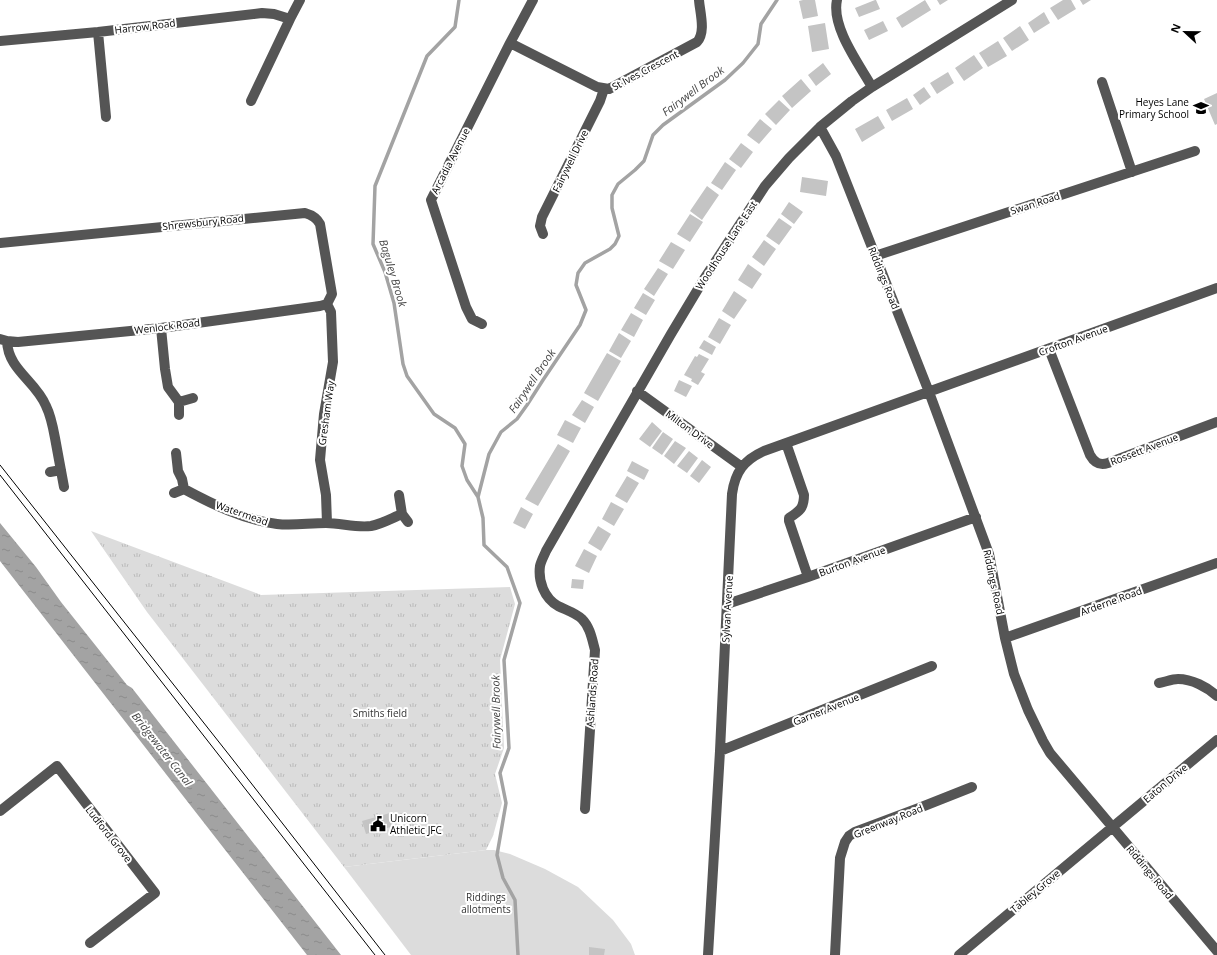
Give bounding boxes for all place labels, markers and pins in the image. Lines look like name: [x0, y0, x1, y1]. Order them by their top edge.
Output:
place label: Heyes Lane Primary School: [1119, 95, 1189, 121]
school or university icon: Heyes Lane Primary School: [1192, 99, 1210, 117]
place label: Unicorn Athletic JFC: [390, 811, 442, 837]
public building icon: Unicorn Athletic JFC: [369, 815, 387, 833]

